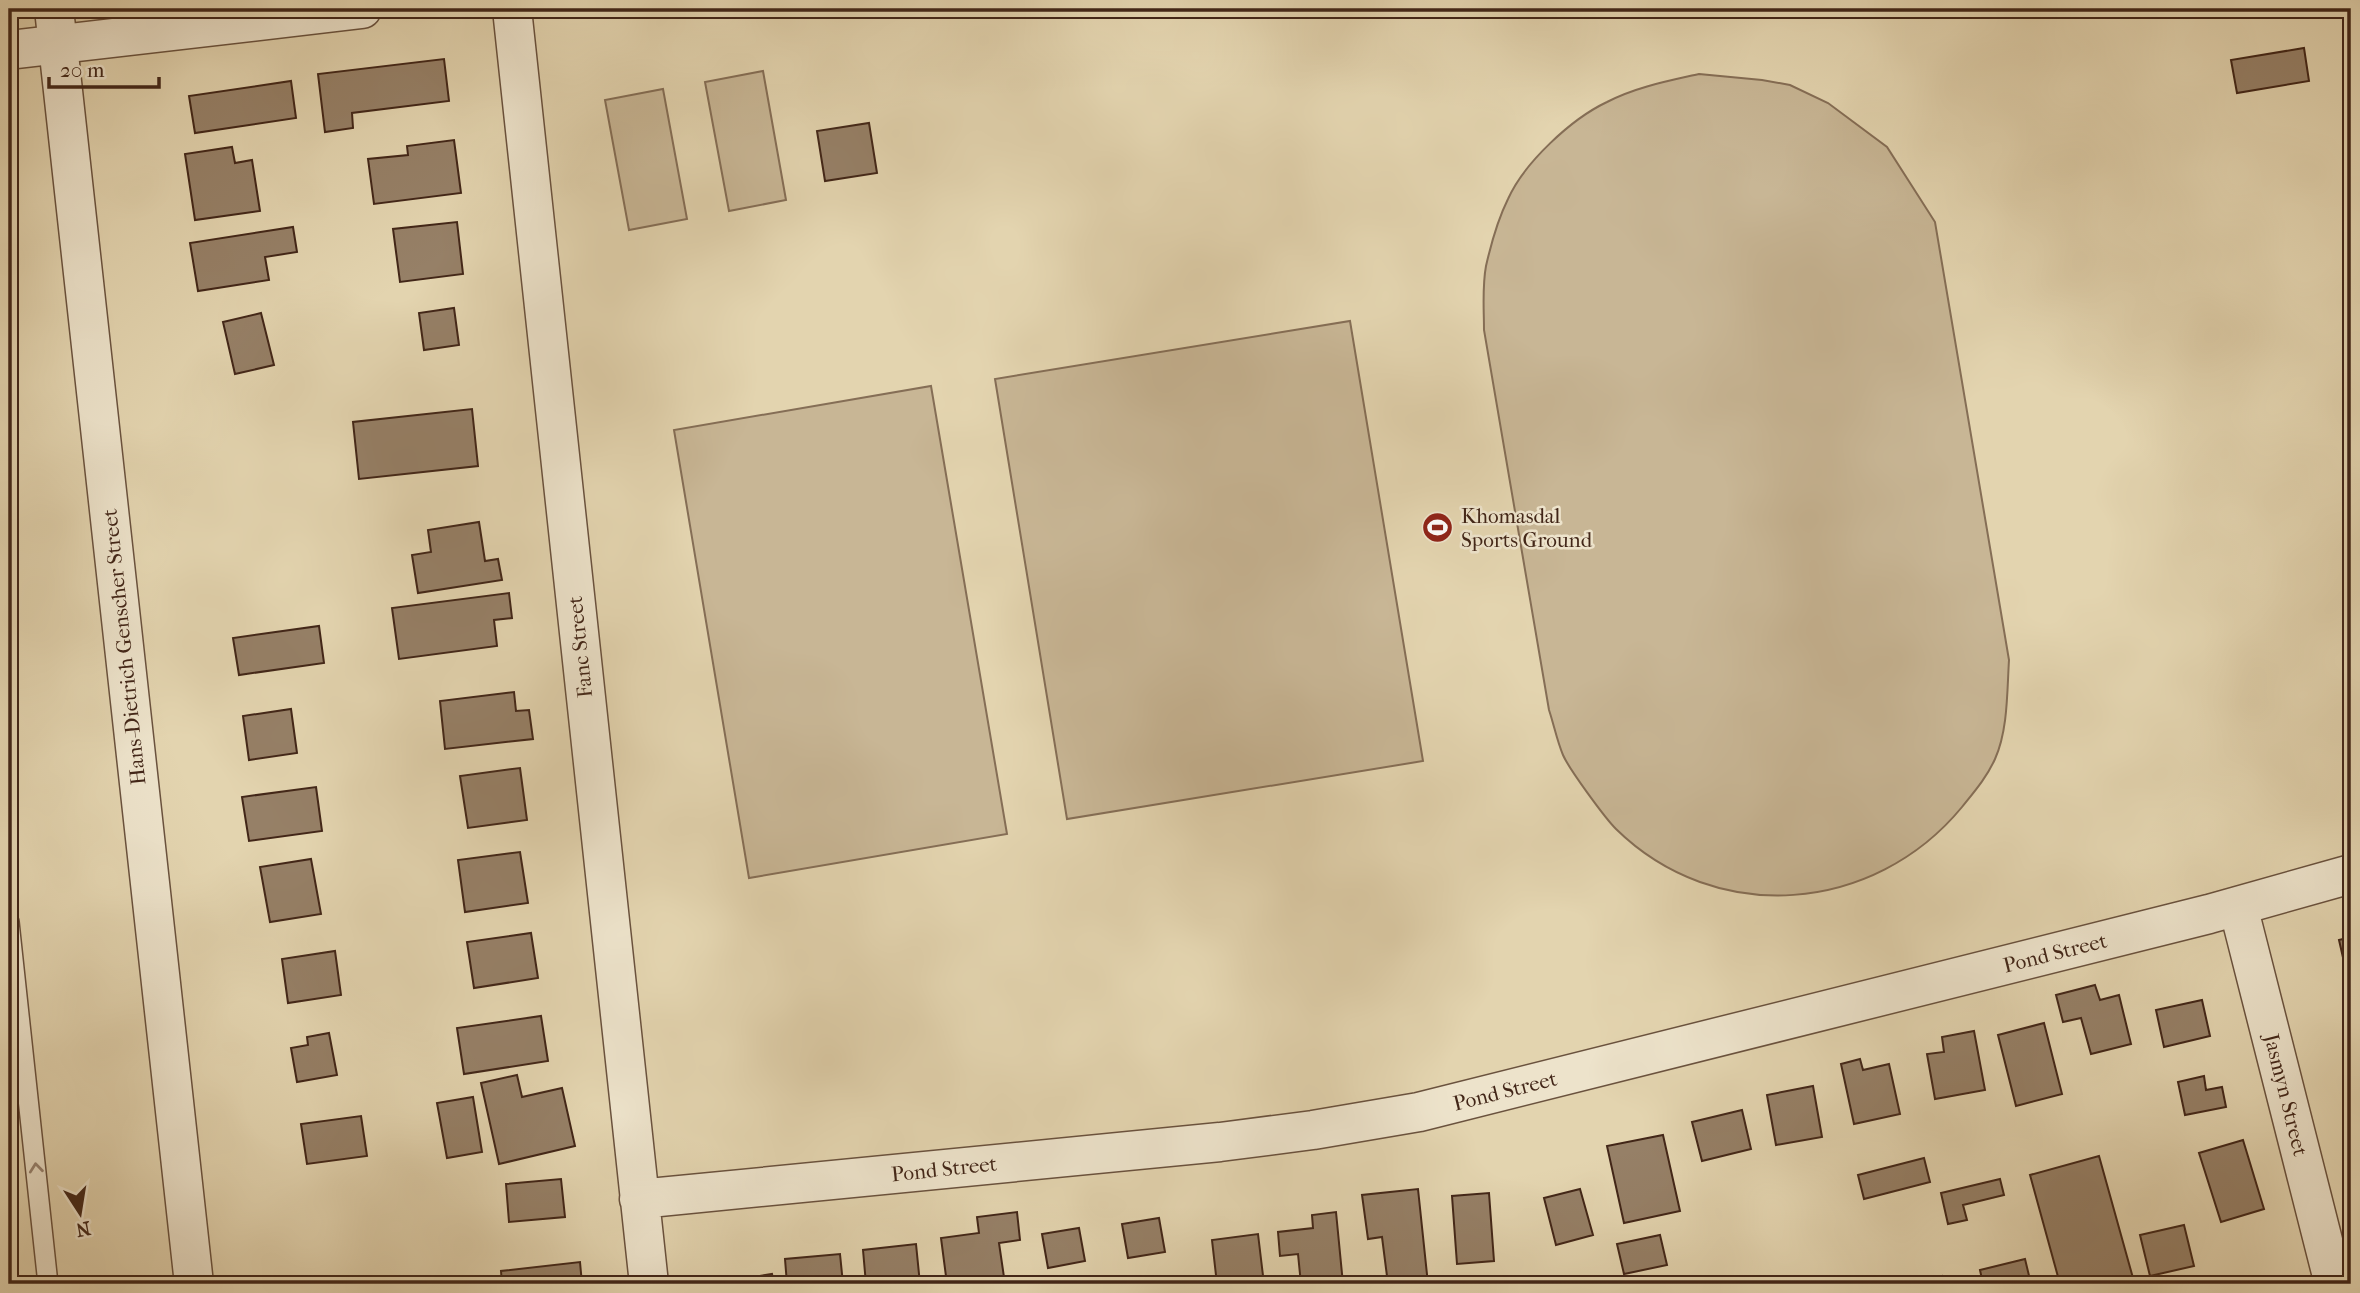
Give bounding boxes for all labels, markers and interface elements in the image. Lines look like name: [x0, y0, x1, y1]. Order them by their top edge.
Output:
scale bar: [49, 46, 159, 90]
text: 20 m: [60, 58, 105, 82]
place label: Khomasdal Sports Ground: [1461, 504, 1593, 552]
street label: Hans-Dietrich Genscher Street: [98, 507, 150, 786]
sports icon: Khomasdal Sports Ground: [1421, 511, 1455, 545]
street label: Fanc Street: [563, 594, 597, 699]
street label: Pond Street: [2001, 928, 2110, 977]
street label: Jasmyn Street: [2259, 1030, 2313, 1159]
street label: Pond Street: [1451, 1066, 1560, 1115]
street label: Pond Street: [890, 1151, 999, 1186]
one-way arrow: [28, 1162, 43, 1174]
north arrow: [46, 1178, 116, 1248]
text: N: [73, 1216, 93, 1241]

